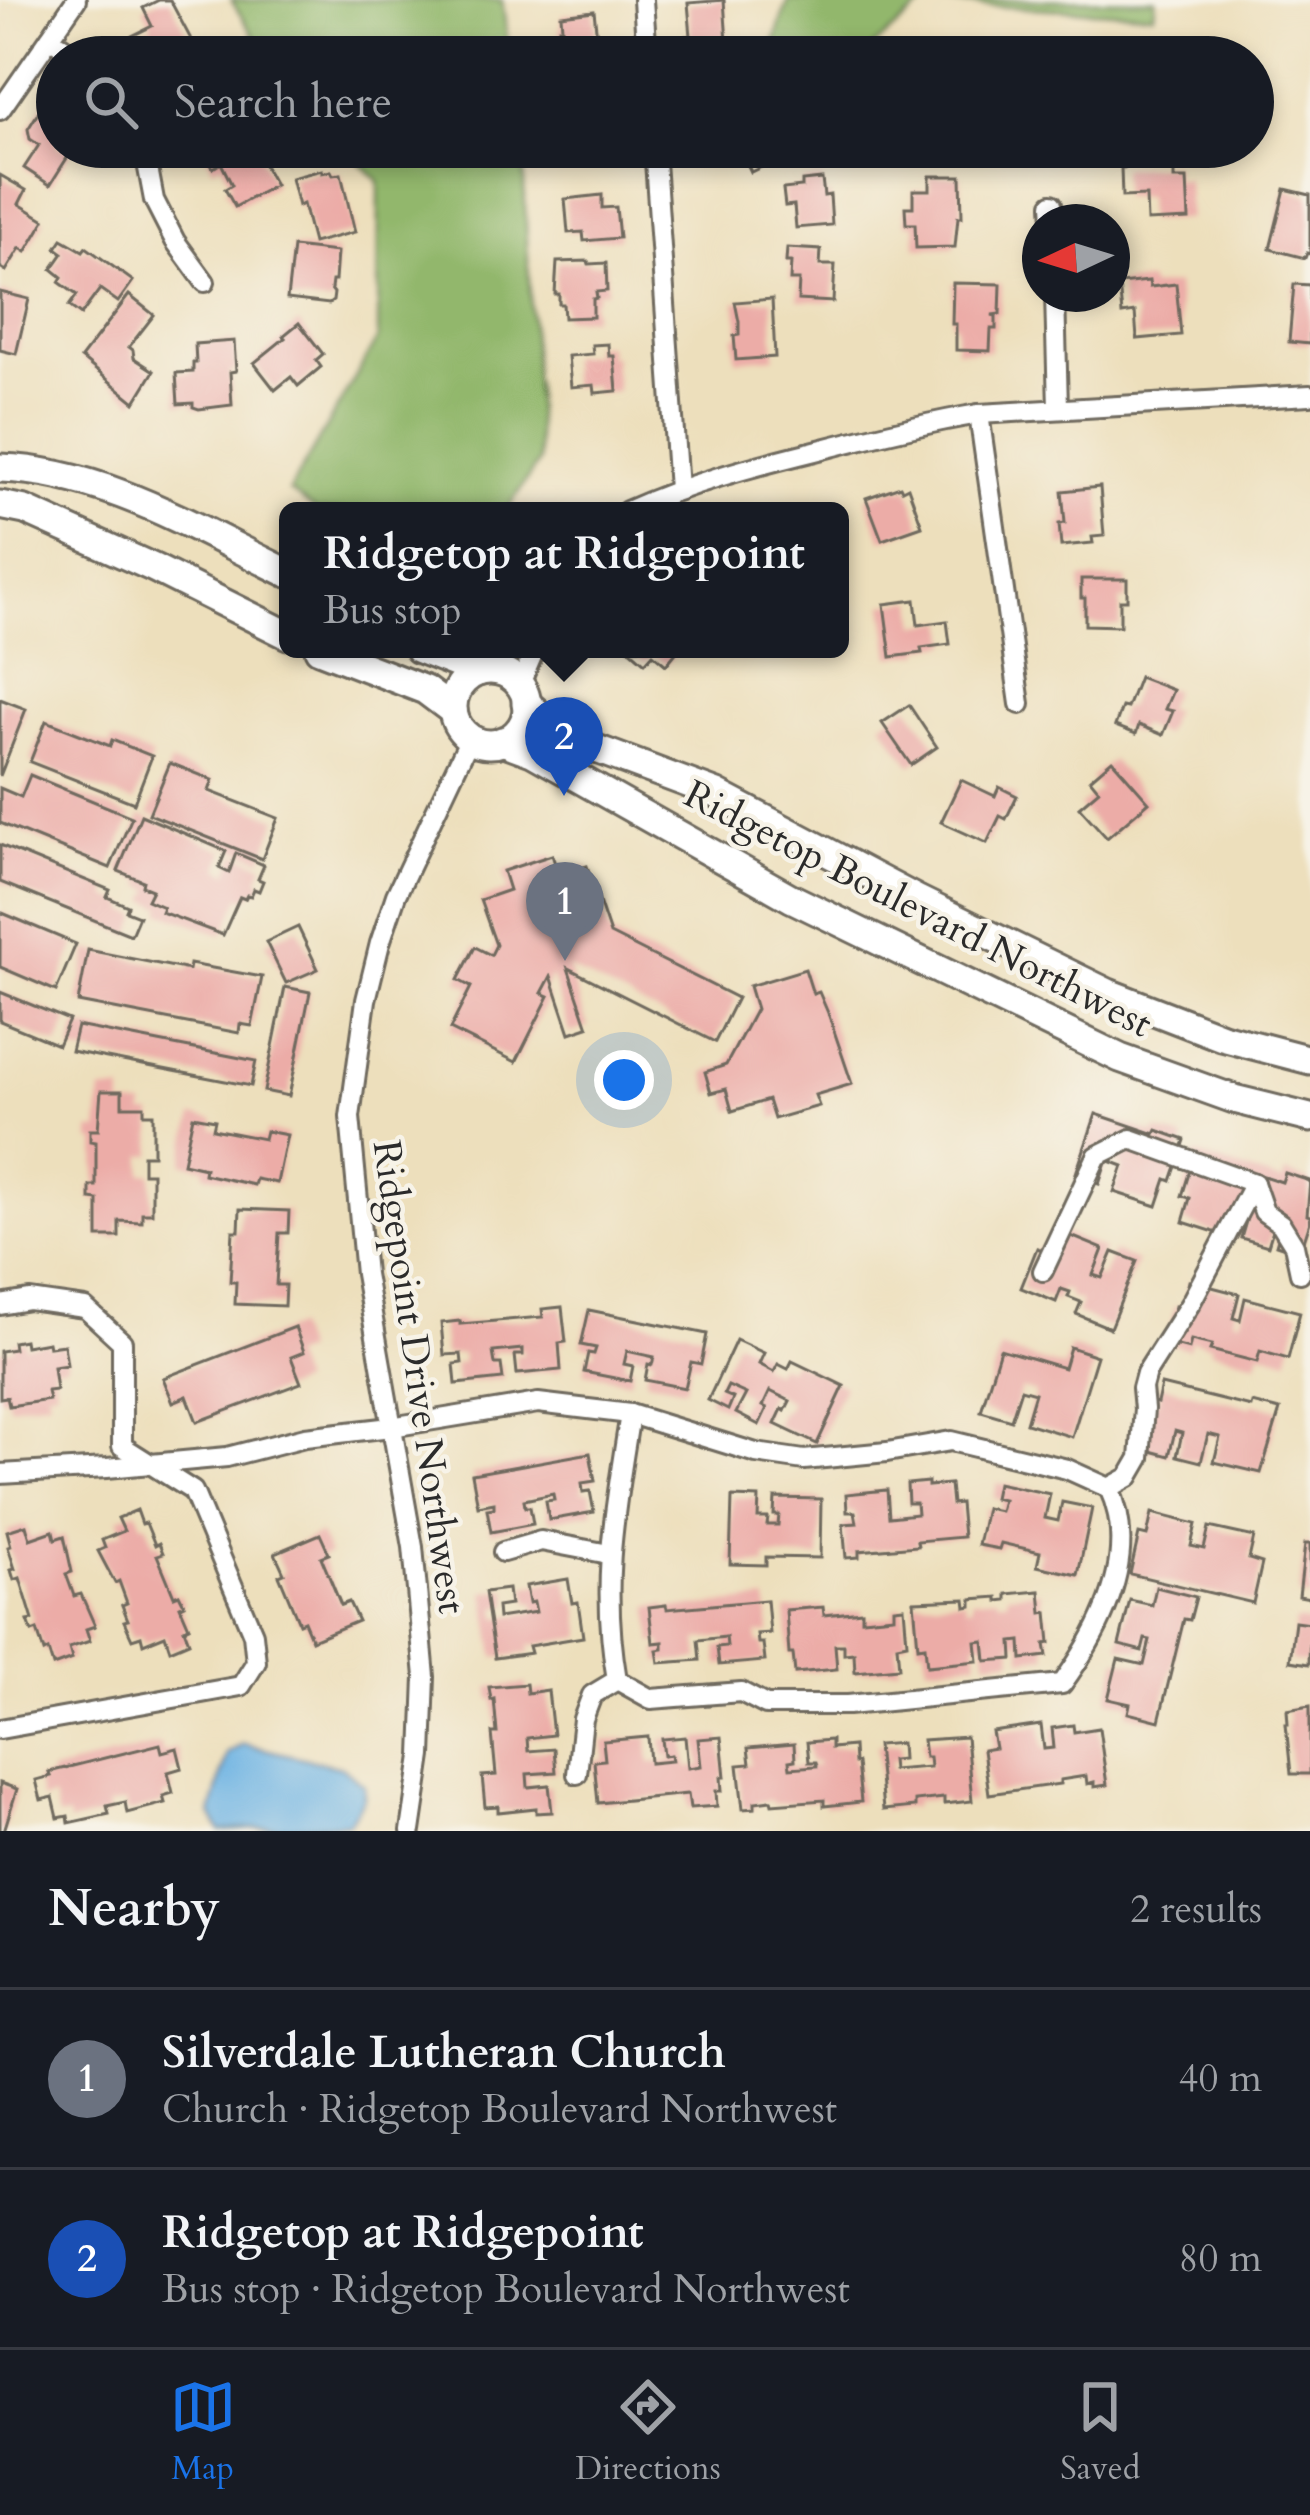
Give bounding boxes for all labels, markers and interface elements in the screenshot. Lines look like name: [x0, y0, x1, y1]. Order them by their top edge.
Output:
search box: [36, 36, 1274, 168]
icon: search: [78, 69, 144, 135]
text: Search here: [174, 72, 392, 133]
north arrow: [1022, 204, 1130, 312]
popup: [279, 502, 849, 658]
text: Ridgetop at Ridgepoint: [323, 523, 805, 584]
text: Bus stop: [323, 584, 462, 637]
pin: 2: [525, 697, 603, 796]
street label: Ridgetop Boulevard Northwest: [675, 768, 1161, 1050]
pin: 1: [526, 862, 604, 961]
your location: [594, 1050, 654, 1110]
street label: Ridgepoint Drive Northwest: [360, 1137, 478, 1617]
text: Nearby: [48, 1874, 220, 1944]
text: 2 results: [1130, 1883, 1262, 1936]
text: Silverdale Lutheran Church: [162, 2022, 726, 2083]
text: 1: [77, 2052, 97, 2105]
text: 40 m: [1179, 2052, 1262, 2105]
text: Church · Ridgetop Boulevard Northwest: [162, 2083, 837, 2136]
text: Ridgetop at Ridgepoint: [162, 2202, 644, 2263]
text: 2: [77, 2232, 97, 2285]
text: 80 m: [1179, 2232, 1262, 2285]
text: Bus stop · Ridgetop Boulevard Northwest: [162, 2263, 850, 2316]
tab: Map: [170, 2374, 236, 2491]
tab: Directions: [575, 2374, 721, 2491]
tab: Saved: [1060, 2374, 1140, 2491]

